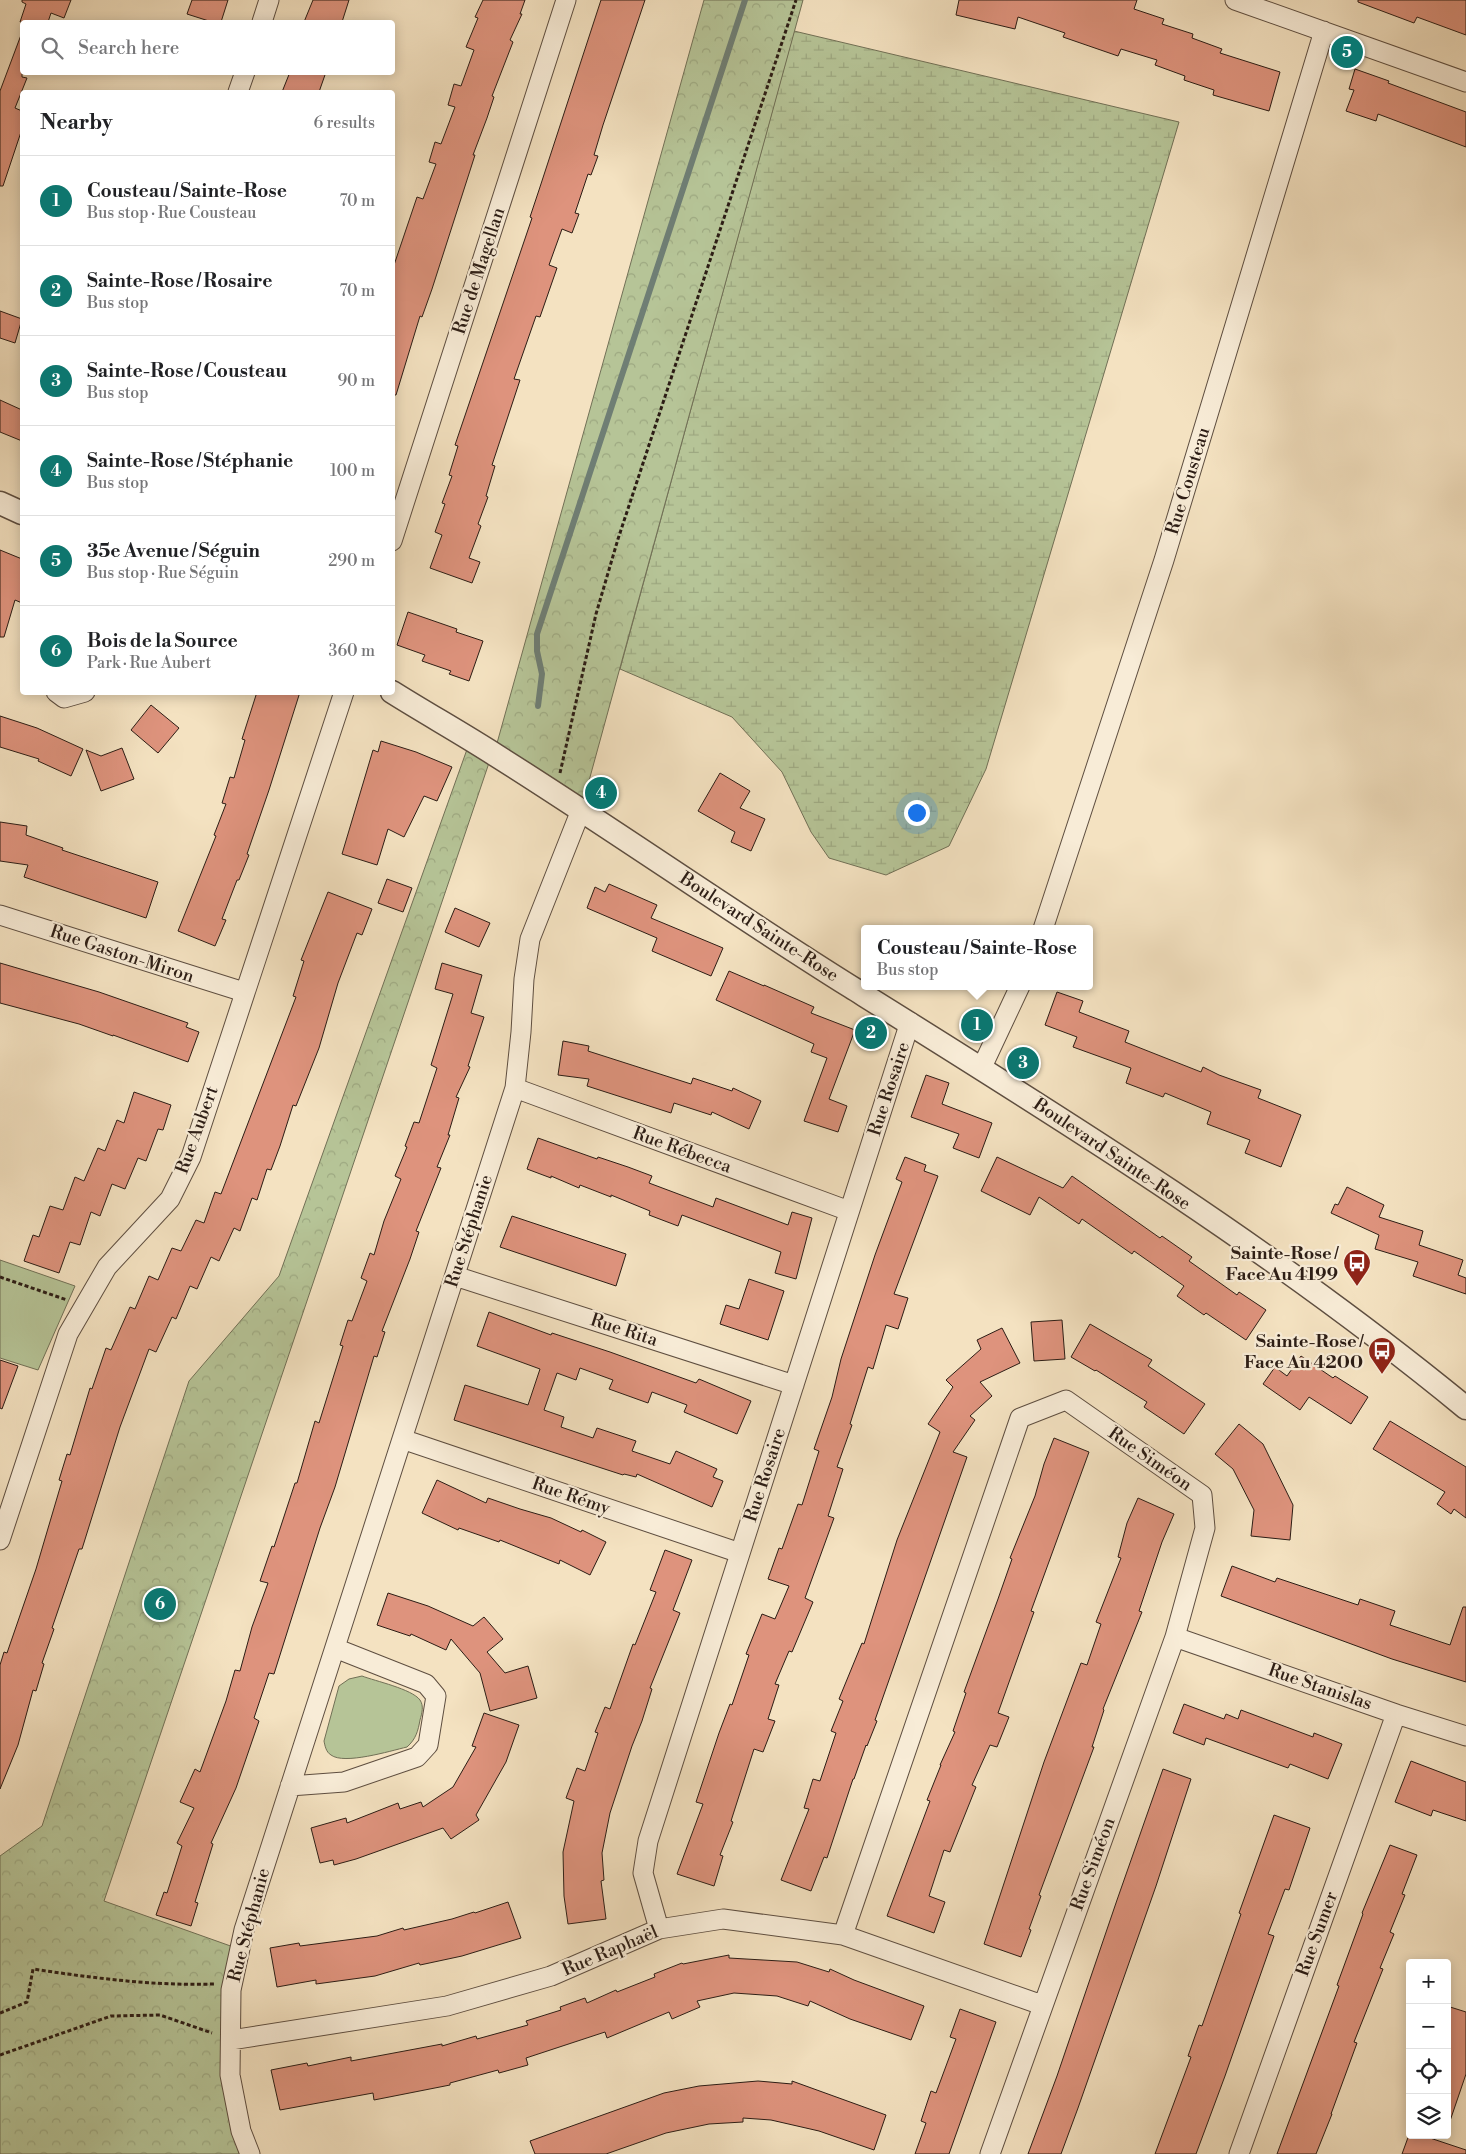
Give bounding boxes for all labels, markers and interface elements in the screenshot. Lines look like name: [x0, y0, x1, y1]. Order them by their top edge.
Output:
search box: [20, 20, 395, 75]
pin: 5: [1331, 33, 1363, 71]
icon: search: [38, 34, 66, 62]
text: Search here: [78, 36, 179, 60]
text: Nearby: [40, 110, 113, 136]
text: 6 results: [314, 113, 375, 133]
text: Cousteau / Sainte-Rose: [87, 179, 287, 203]
text: 1: [52, 191, 60, 211]
text: 70 m: [339, 191, 375, 211]
text: Bus stop · Rue Cousteau: [87, 203, 256, 223]
street label: Rue de Magellan: [448, 204, 510, 337]
text: Sainte-Rose / Rosaire: [87, 269, 273, 293]
text: 2: [51, 281, 61, 301]
text: 70 m: [339, 281, 375, 301]
text: Bus stop: [87, 293, 149, 313]
text: Sainte-Rose / Cousteau: [87, 359, 287, 383]
text: 3: [51, 371, 61, 391]
text: 90 m: [337, 371, 375, 391]
text: Bus stop: [87, 383, 149, 403]
street label: Rue Cousteau: [1161, 424, 1215, 537]
text: Sainte-Rose / Stéphanie: [87, 449, 293, 473]
text: 4: [51, 461, 61, 481]
text: 100 m: [330, 461, 375, 481]
text: Bus stop: [87, 473, 149, 493]
text: 35e Avenue / Séguin: [87, 539, 260, 563]
text: 5: [51, 551, 61, 571]
text: 290 m: [328, 551, 375, 571]
text: Bus stop · Rue Séguin: [87, 563, 239, 583]
text: Bois de la Source: [87, 629, 238, 653]
text: 6: [51, 641, 61, 661]
text: 360 m: [329, 641, 375, 661]
text: Park · Rue Aubert: [87, 653, 211, 673]
pin: 4: [585, 774, 617, 812]
your location: [904, 800, 930, 826]
street label: Boulevard Sainte-Rose: [674, 866, 843, 987]
street label: Rue Gaston-Miron: [47, 920, 197, 988]
popup: [861, 925, 1093, 990]
text: Cousteau / Sainte-Rose: [877, 936, 1077, 960]
text: Bus stop: [877, 960, 939, 980]
pin: 1: [961, 1006, 993, 1044]
pin: 2: [855, 1014, 887, 1052]
street label: Rue Rosaire: [863, 1039, 915, 1139]
pin: 3: [1007, 1044, 1039, 1082]
street label: Rue Aubert: [170, 1082, 224, 1177]
street label: Boulevard Sainte-Rose: [1028, 1092, 1195, 1215]
street label: Rue Rébecca: [629, 1121, 735, 1179]
street label: Rue Stéphanie: [440, 1172, 498, 1290]
place label: Sainte-Rose / Face Au 4199: [1226, 1242, 1340, 1286]
bus stop icon: Sainte-Rose / Face Au 4199: [1342, 1248, 1372, 1287]
street label: Rue Rita: [587, 1308, 661, 1352]
place label: Sainte-Rose / Face Au 4200: [1244, 1330, 1365, 1374]
bus stop icon: Sainte-Rose / Face Au 4200: [1367, 1336, 1397, 1375]
street label: Rue Siméon: [1103, 1422, 1197, 1497]
street label: Rue Rosaire: [739, 1425, 791, 1525]
street label: Rue Rémy: [529, 1472, 613, 1520]
pin: 6: [144, 1585, 176, 1623]
street label: Rue Stanislas: [1265, 1658, 1375, 1716]
street label: Rue Siméon: [1066, 1814, 1121, 1914]
street label: Rue Stéphanie: [223, 1865, 275, 1985]
street label: Rue Sumer: [1291, 1888, 1343, 1980]
street label: Rue Raphaël: [558, 1920, 662, 1982]
map controls: [1406, 1959, 1451, 2139]
button: +: [1406, 1959, 1451, 2004]
button: −: [1406, 2004, 1451, 2049]
button: locate: [1406, 2049, 1451, 2094]
button: layers: [1406, 2094, 1451, 2139]

